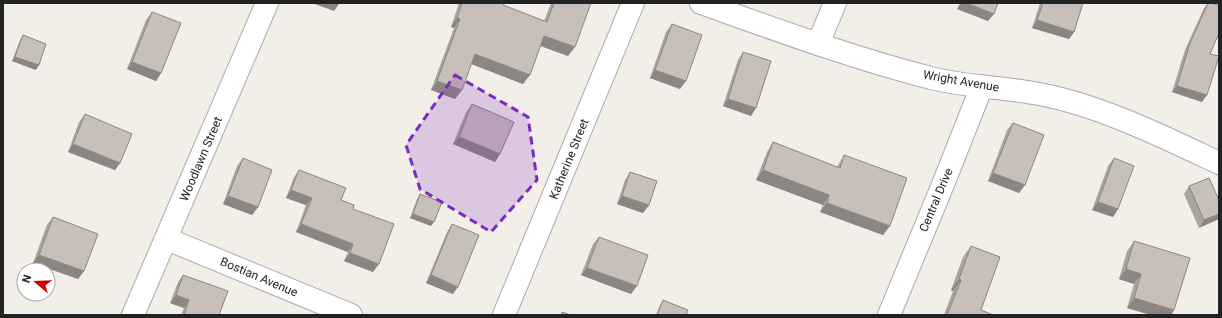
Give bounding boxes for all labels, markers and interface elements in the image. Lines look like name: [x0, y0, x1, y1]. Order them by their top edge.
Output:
street label: Wright Avenue: [922, 67, 1000, 95]
street label: Woodlawn Street: [177, 114, 225, 203]
street label: Katherine Street: [546, 117, 592, 201]
street label: Central Drive: [916, 166, 956, 234]
street label: Bostian Avenue: [218, 254, 300, 300]
north arrow: [16, 262, 56, 302]
text: N: [20, 273, 35, 285]

